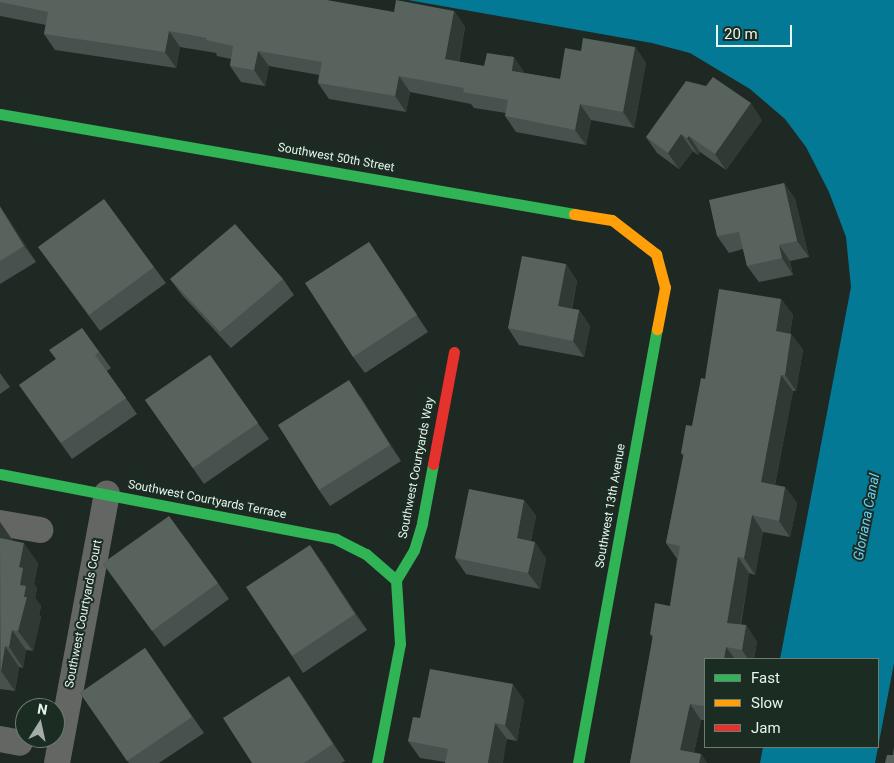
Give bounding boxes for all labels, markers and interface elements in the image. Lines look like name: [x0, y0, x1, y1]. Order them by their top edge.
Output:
scale bar: [719, 15, 795, 47]
text: 20 m: [724, 25, 758, 43]
street label: Southwest 50th Street: [277, 141, 395, 175]
street label: Southwest Courtyards Way: [396, 396, 438, 540]
street label: Southwest 13th Avenue: [593, 443, 629, 569]
water label: Gloriana Canal: [849, 472, 883, 562]
street label: Southwest Courtyards Terrace: [127, 478, 287, 522]
street label: Southwest Courtyards Court: [63, 539, 105, 689]
legend: [704, 658, 879, 748]
text: Fast: [751, 669, 780, 687]
text: Slow: [751, 694, 783, 712]
north arrow: [15, 698, 65, 748]
text: N: [36, 700, 49, 718]
text: Jam: [751, 719, 781, 737]

